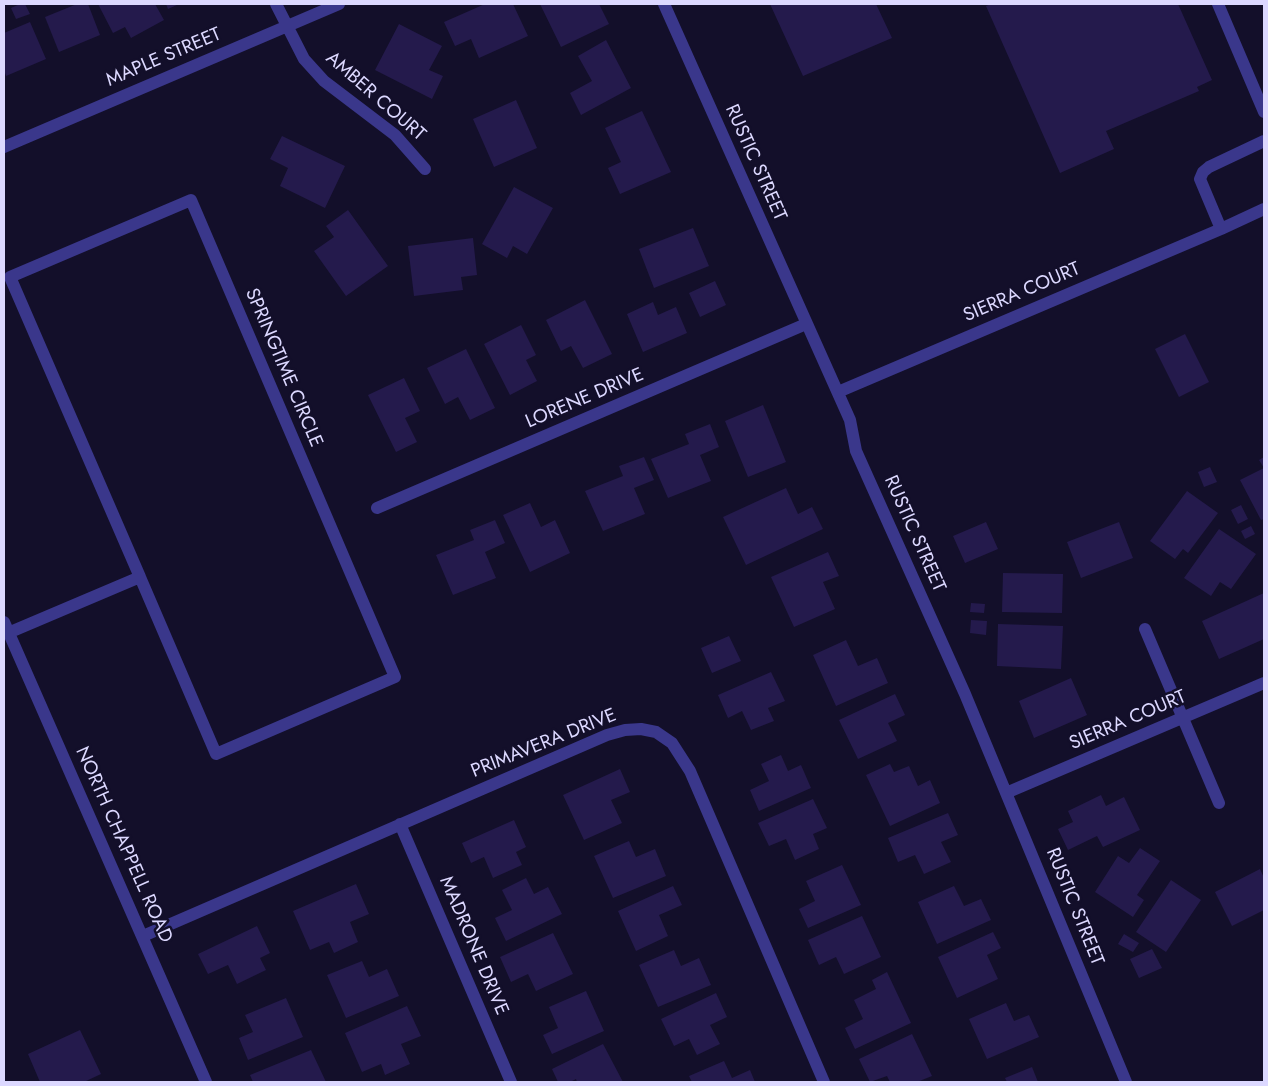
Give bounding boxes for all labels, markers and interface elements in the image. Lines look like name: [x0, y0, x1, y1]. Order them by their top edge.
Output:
street label: MAPLE STREET: [103, 24, 225, 92]
street label: AMBER COURT: [320, 47, 430, 147]
street label: RUSTIC STREET: [719, 101, 791, 225]
street label: SIERRA COURT: [960, 258, 1084, 328]
street label: SPRINGTIME CIRCLE: [239, 285, 327, 451]
street label: LORENE DRIVE: [522, 364, 648, 434]
street label: RUSTIC STREET: [878, 472, 950, 596]
street label: SIERRA COURT: [1066, 686, 1190, 756]
street label: PRIMAVERA DRIVE: [468, 704, 620, 784]
street label: NORTH CHAPPELL ROAD: [69, 743, 177, 947]
street label: RUSTIC STREET: [1040, 845, 1108, 969]
street label: MADRONE DRIVE: [433, 873, 513, 1019]

